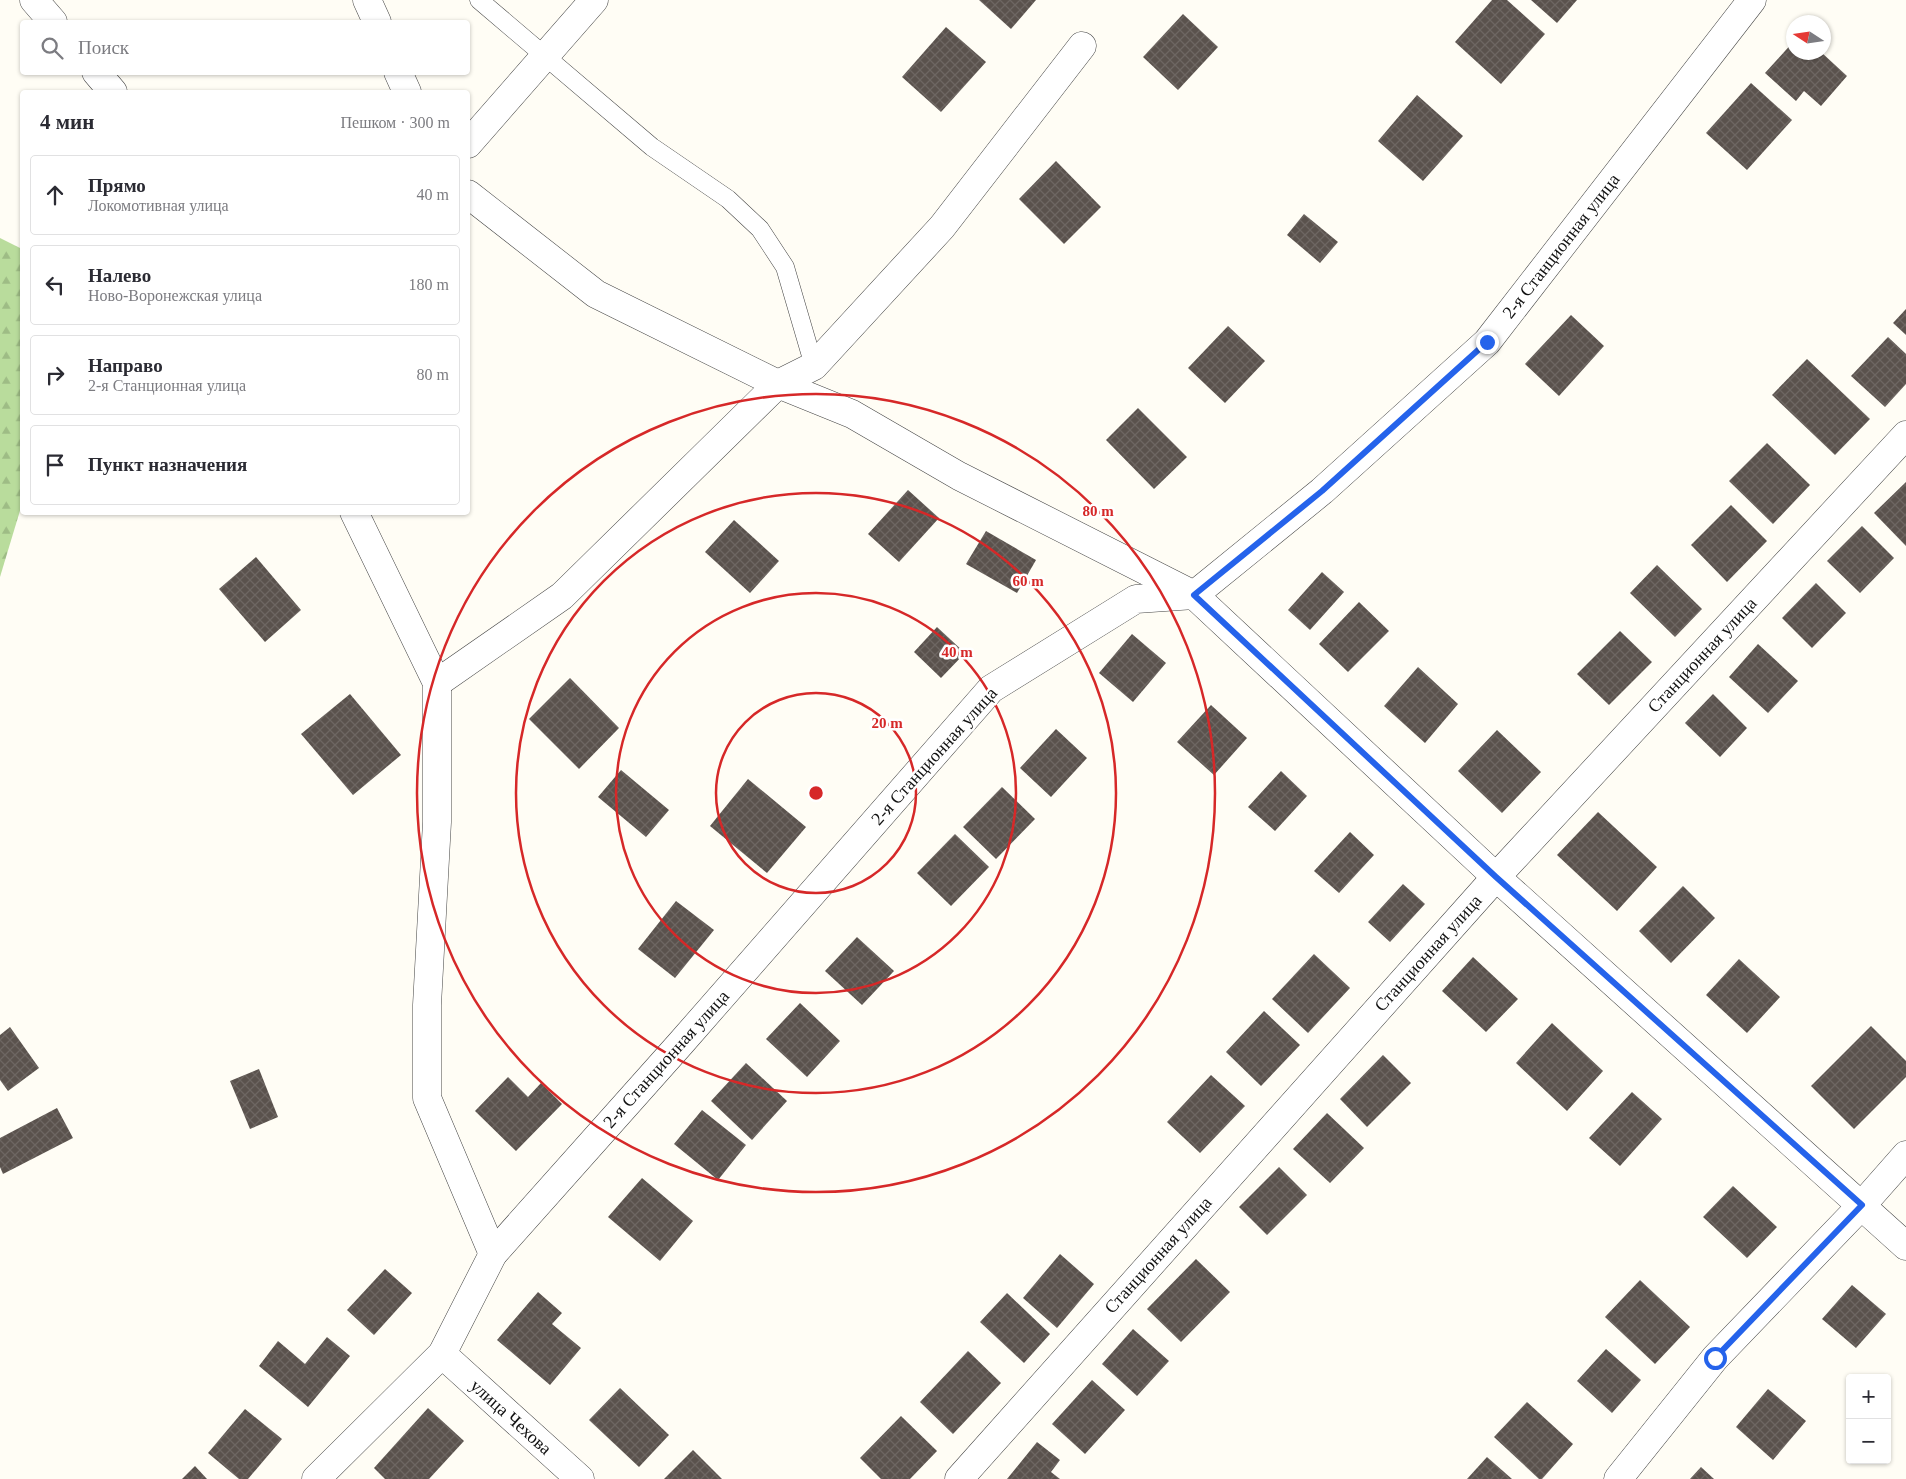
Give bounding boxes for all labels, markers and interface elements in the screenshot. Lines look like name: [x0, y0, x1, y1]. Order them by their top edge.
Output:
north arrow: [1786, 15, 1831, 60]
search box: [20, 20, 470, 75]
icon: search: [38, 34, 66, 62]
text: Поиск: [78, 37, 129, 58]
text: 4 мин: [40, 110, 94, 134]
text: Пешком · 300 m: [340, 114, 450, 131]
street label: 2-я Станционная улица: [1498, 170, 1624, 322]
text: Прямо: [88, 175, 146, 196]
icon: ahead: [41, 181, 69, 209]
text: 40 m: [417, 186, 449, 203]
text: Локомотивная улица: [88, 197, 229, 214]
text: Налево: [88, 265, 151, 286]
icon: left: [41, 271, 69, 299]
text: 180 m: [409, 276, 449, 293]
text: Ново-Воронежская улица: [88, 287, 262, 304]
route end: [1476, 331, 1499, 354]
text: Направо: [88, 355, 163, 376]
icon: right: [41, 361, 69, 389]
text: 80 m: [417, 366, 449, 383]
text: 2-я Станционная улица: [88, 377, 246, 394]
icon: arrive: [41, 451, 69, 479]
text: Пункт назначения: [88, 454, 247, 475]
text: 80 m: [1082, 503, 1114, 519]
text: 60 m: [1012, 573, 1044, 589]
street label: Станционная улица: [1643, 593, 1761, 717]
text: 40 m: [941, 644, 973, 660]
street label: 2-я Станционная улица: [867, 683, 1001, 829]
text: 20 m: [871, 715, 903, 731]
centre of rings: [807, 784, 825, 802]
street label: Станционная улица: [1370, 890, 1486, 1016]
street label: 2-я Станционная улица: [599, 986, 733, 1132]
street label: Станционная улица: [1100, 1192, 1216, 1318]
route start: [1704, 1347, 1727, 1370]
map controls: [1846, 1374, 1891, 1464]
button: +: [1846, 1374, 1891, 1419]
street label: улица Чехова: [466, 1375, 556, 1459]
button: −: [1846, 1419, 1891, 1464]

